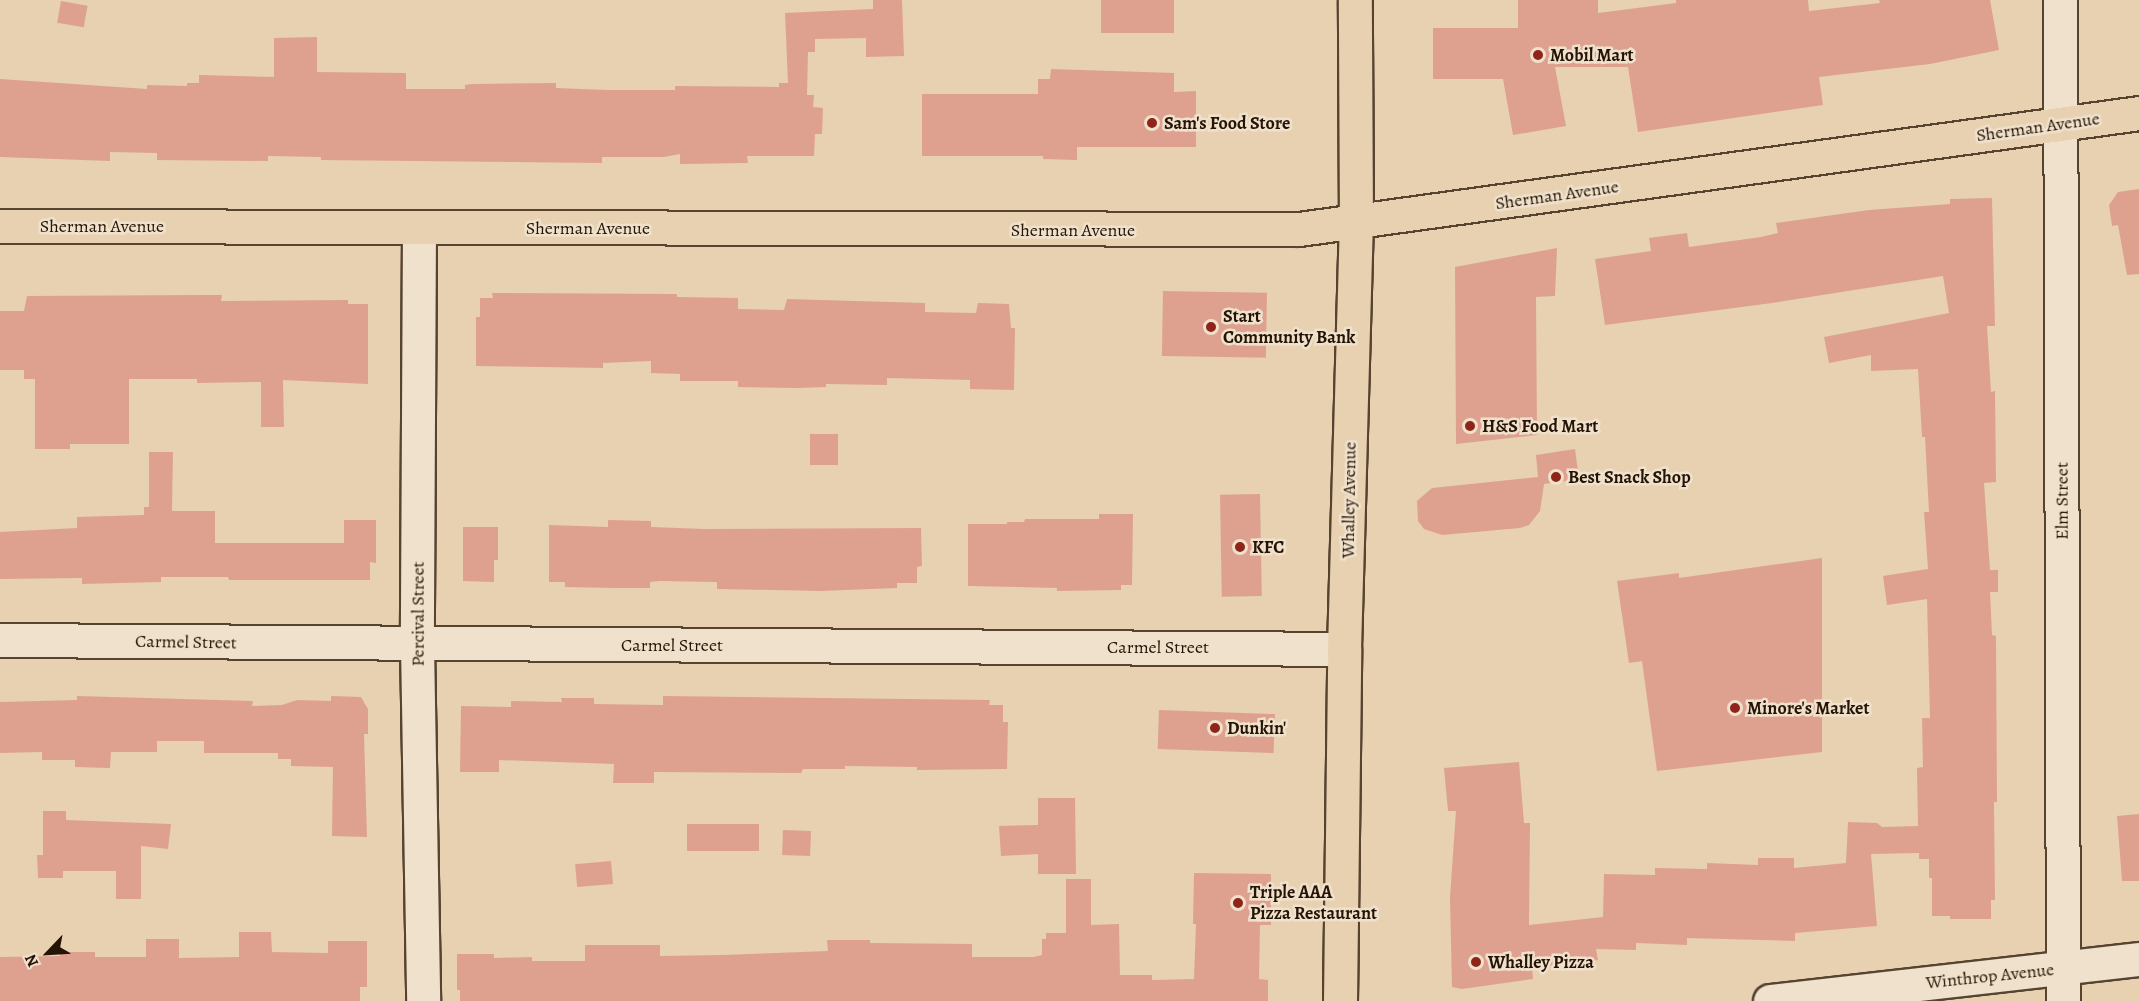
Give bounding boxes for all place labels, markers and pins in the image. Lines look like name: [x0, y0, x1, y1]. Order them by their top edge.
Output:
place label: Mobil Mart: [1550, 44, 1634, 66]
marker: Mobil Mart: [1531, 48, 1545, 62]
place label: Sam's Food Store: [1164, 112, 1290, 134]
marker: Sam's Food Store: [1145, 116, 1159, 130]
place label: Start Community Bank: [1223, 306, 1355, 348]
marker: Start Community Bank: [1204, 320, 1218, 334]
place label: H&S Food Mart: [1482, 415, 1598, 437]
marker: H&S Food Mart: [1463, 419, 1477, 433]
place label: Best Snack Shop: [1568, 466, 1691, 488]
marker: Best Snack Shop: [1549, 470, 1563, 484]
place label: KFC: [1252, 536, 1284, 558]
marker: KFC: [1233, 540, 1247, 554]
place label: Minore's Market: [1747, 697, 1869, 719]
marker: Minore's Market: [1728, 701, 1742, 715]
place label: Dunkin': [1227, 717, 1286, 739]
marker: Dunkin': [1208, 721, 1222, 735]
place label: Triple AAA Pizza Restaurant: [1250, 882, 1377, 924]
marker: Triple AAA Pizza Restaurant: [1231, 896, 1245, 910]
place label: Whalley Pizza: [1488, 951, 1594, 973]
marker: Whalley Pizza: [1469, 955, 1483, 969]

